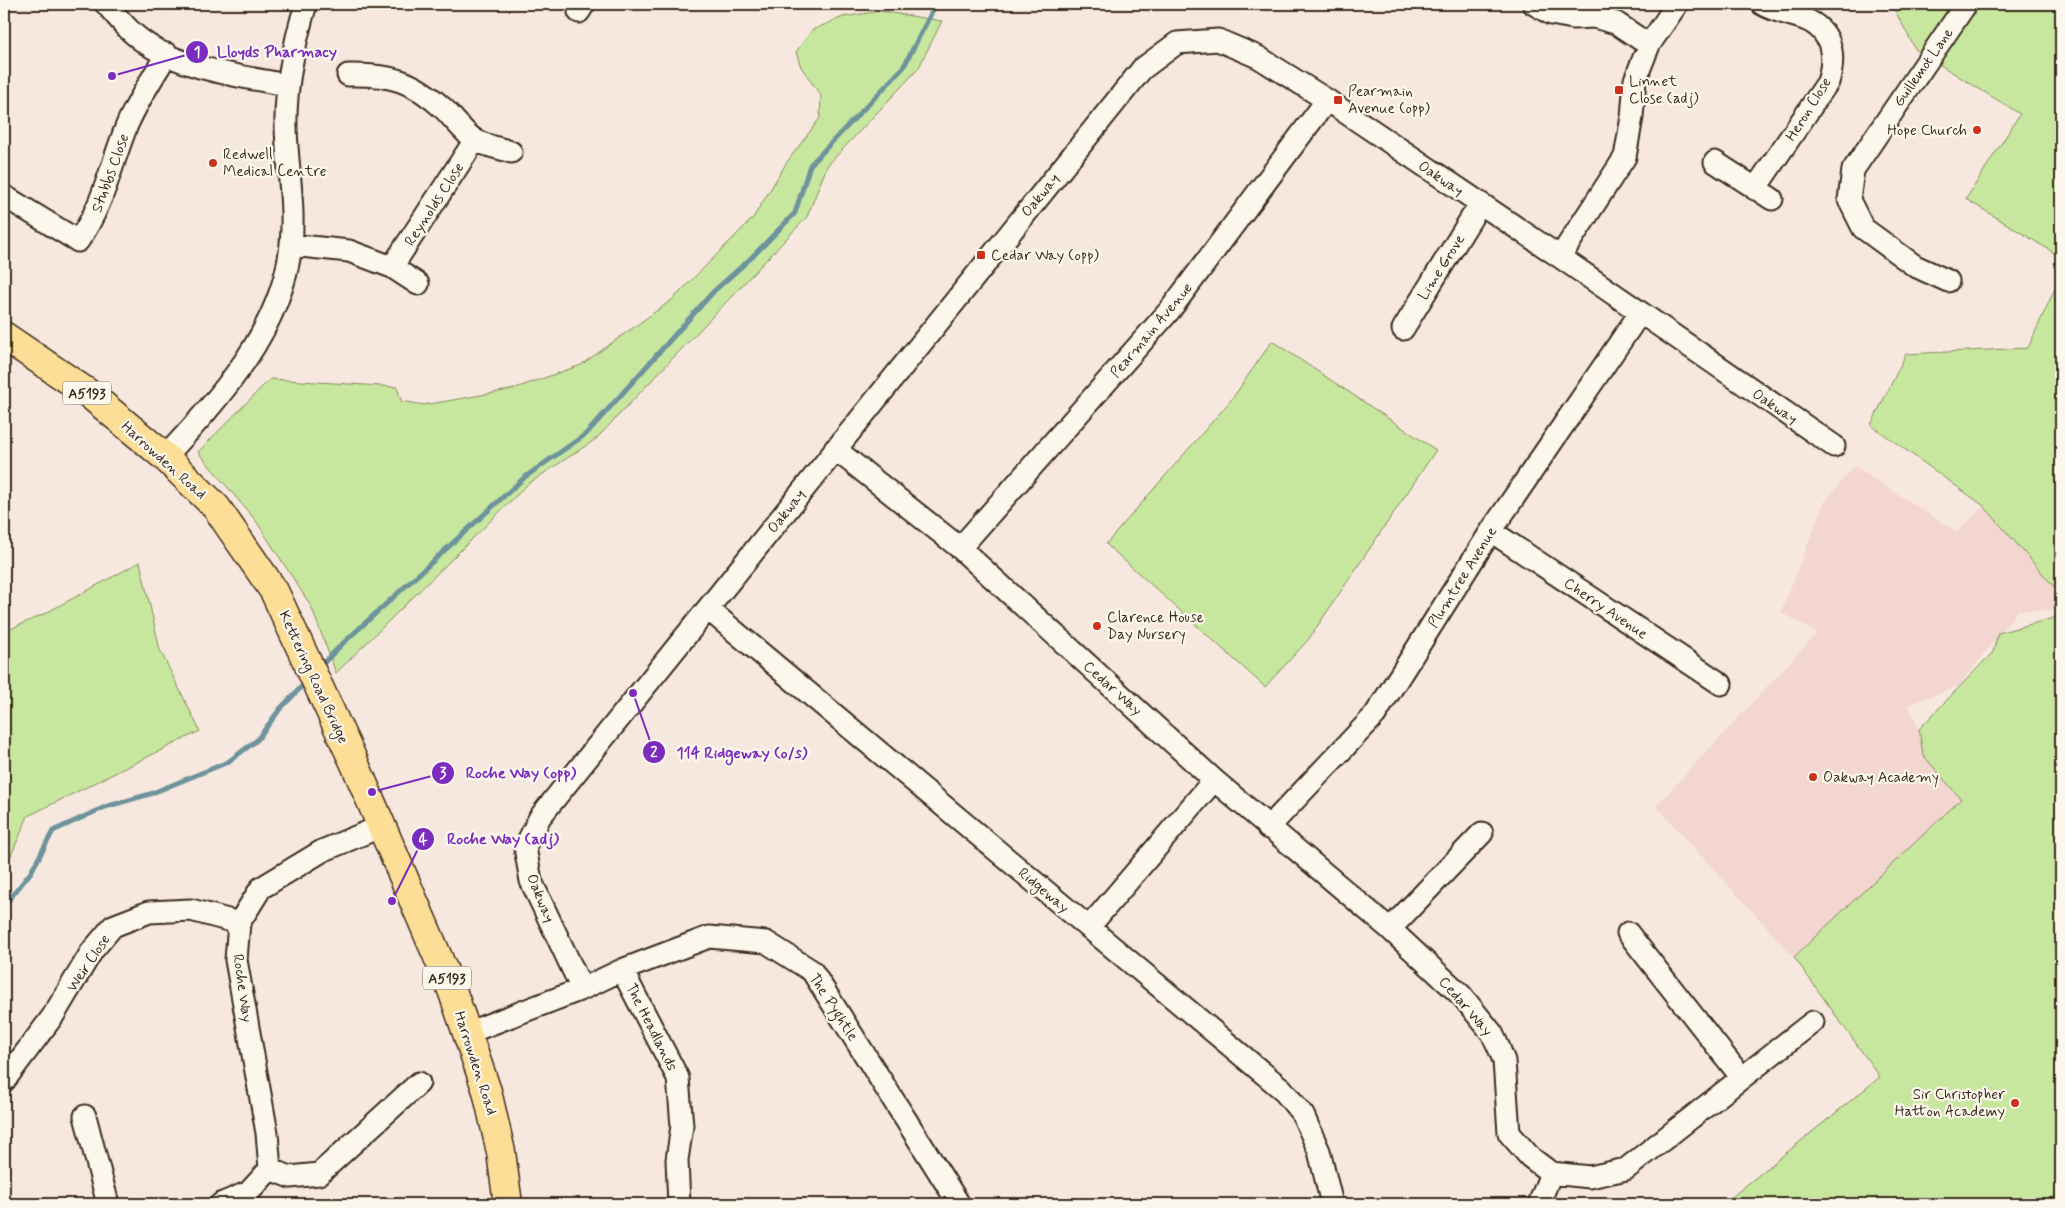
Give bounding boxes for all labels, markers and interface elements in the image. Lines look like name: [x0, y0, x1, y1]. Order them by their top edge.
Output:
street label: Guillemot Lane: [1889, 24, 1958, 111]
callout: Lloyds Pharmacy: [185, 36, 345, 67]
text: Lloyds Pharmacy: [217, 42, 337, 63]
text: 1: [194, 43, 200, 63]
place label: Linnet Close (adj): [1629, 72, 1699, 109]
street label: Heron Close: [1781, 74, 1836, 145]
place label: Pearmain Avenue (opp): [1348, 82, 1431, 119]
marker: Linnet Close (adj): [1613, 84, 1625, 96]
marker: Pearmain Avenue (opp): [1332, 94, 1344, 106]
place label: Hope Church: [1887, 121, 1967, 141]
marker: Hope Church: [1971, 124, 1983, 136]
street label: Stubbs Close: [87, 131, 135, 216]
place label: Redwell Medical Centre: [223, 145, 327, 182]
street label: Oakway: [1414, 156, 1467, 201]
marker: Redwell Medical Centre: [207, 157, 219, 169]
street label: Reynolds Close: [400, 159, 469, 250]
street label: Oakway: [1017, 170, 1065, 222]
street label: Lime Grove: [1414, 231, 1470, 304]
place label: Cedar Way (opp): [991, 246, 1100, 266]
marker: Cedar Way (opp): [975, 249, 987, 261]
street label: Pearmain Avenue: [1106, 279, 1198, 382]
road number: A5193: [63, 382, 111, 404]
street label: Oakway: [1748, 384, 1801, 429]
street label: Harrowden Road: [116, 417, 210, 504]
street label: Oakway: [763, 485, 810, 538]
street label: Plumtree Avenue: [1424, 523, 1502, 632]
street label: Cherry Avenue: [1560, 573, 1651, 644]
street label: Kettering Road Bridge: [273, 608, 353, 748]
place label: Clarence House Day Nursery: [1107, 608, 1204, 645]
marker: Clarence House Day Nursery: [1091, 620, 1103, 632]
street label: Cedar Way: [1078, 657, 1146, 721]
callout: 114 Ridgeway (o/s): [642, 737, 818, 768]
text: 2: [650, 743, 658, 763]
text: 114 Ridgeway (o/s): [677, 743, 808, 766]
callout: Roche Way (opp): [430, 757, 587, 788]
text: Roche Way (opp): [466, 763, 577, 784]
text: 3: [440, 764, 447, 784]
place label: Oakway Academy: [1823, 768, 1939, 788]
marker: Oakway Academy: [1807, 771, 1819, 783]
callout: Roche Way (adj): [411, 823, 570, 854]
text: Roche Way (adj): [447, 829, 559, 850]
text: 4: [419, 830, 428, 850]
street label: Ridgeway: [1013, 863, 1073, 919]
street label: Oakway: [521, 871, 559, 926]
street label: Weir Close: [62, 931, 115, 996]
street label: Roche Way: [227, 953, 257, 1024]
road number: A5193: [423, 966, 471, 990]
street label: The Pyghtle: [803, 970, 862, 1046]
street label: Cedar Way: [1434, 973, 1497, 1041]
street label: The Headlands: [620, 980, 682, 1075]
street label: Harrowden Road: [449, 1009, 501, 1118]
place label: Sir Christopher Hatton Academy: [1895, 1085, 2005, 1122]
marker: Sir Christopher Hatton Academy: [2009, 1097, 2021, 1109]

